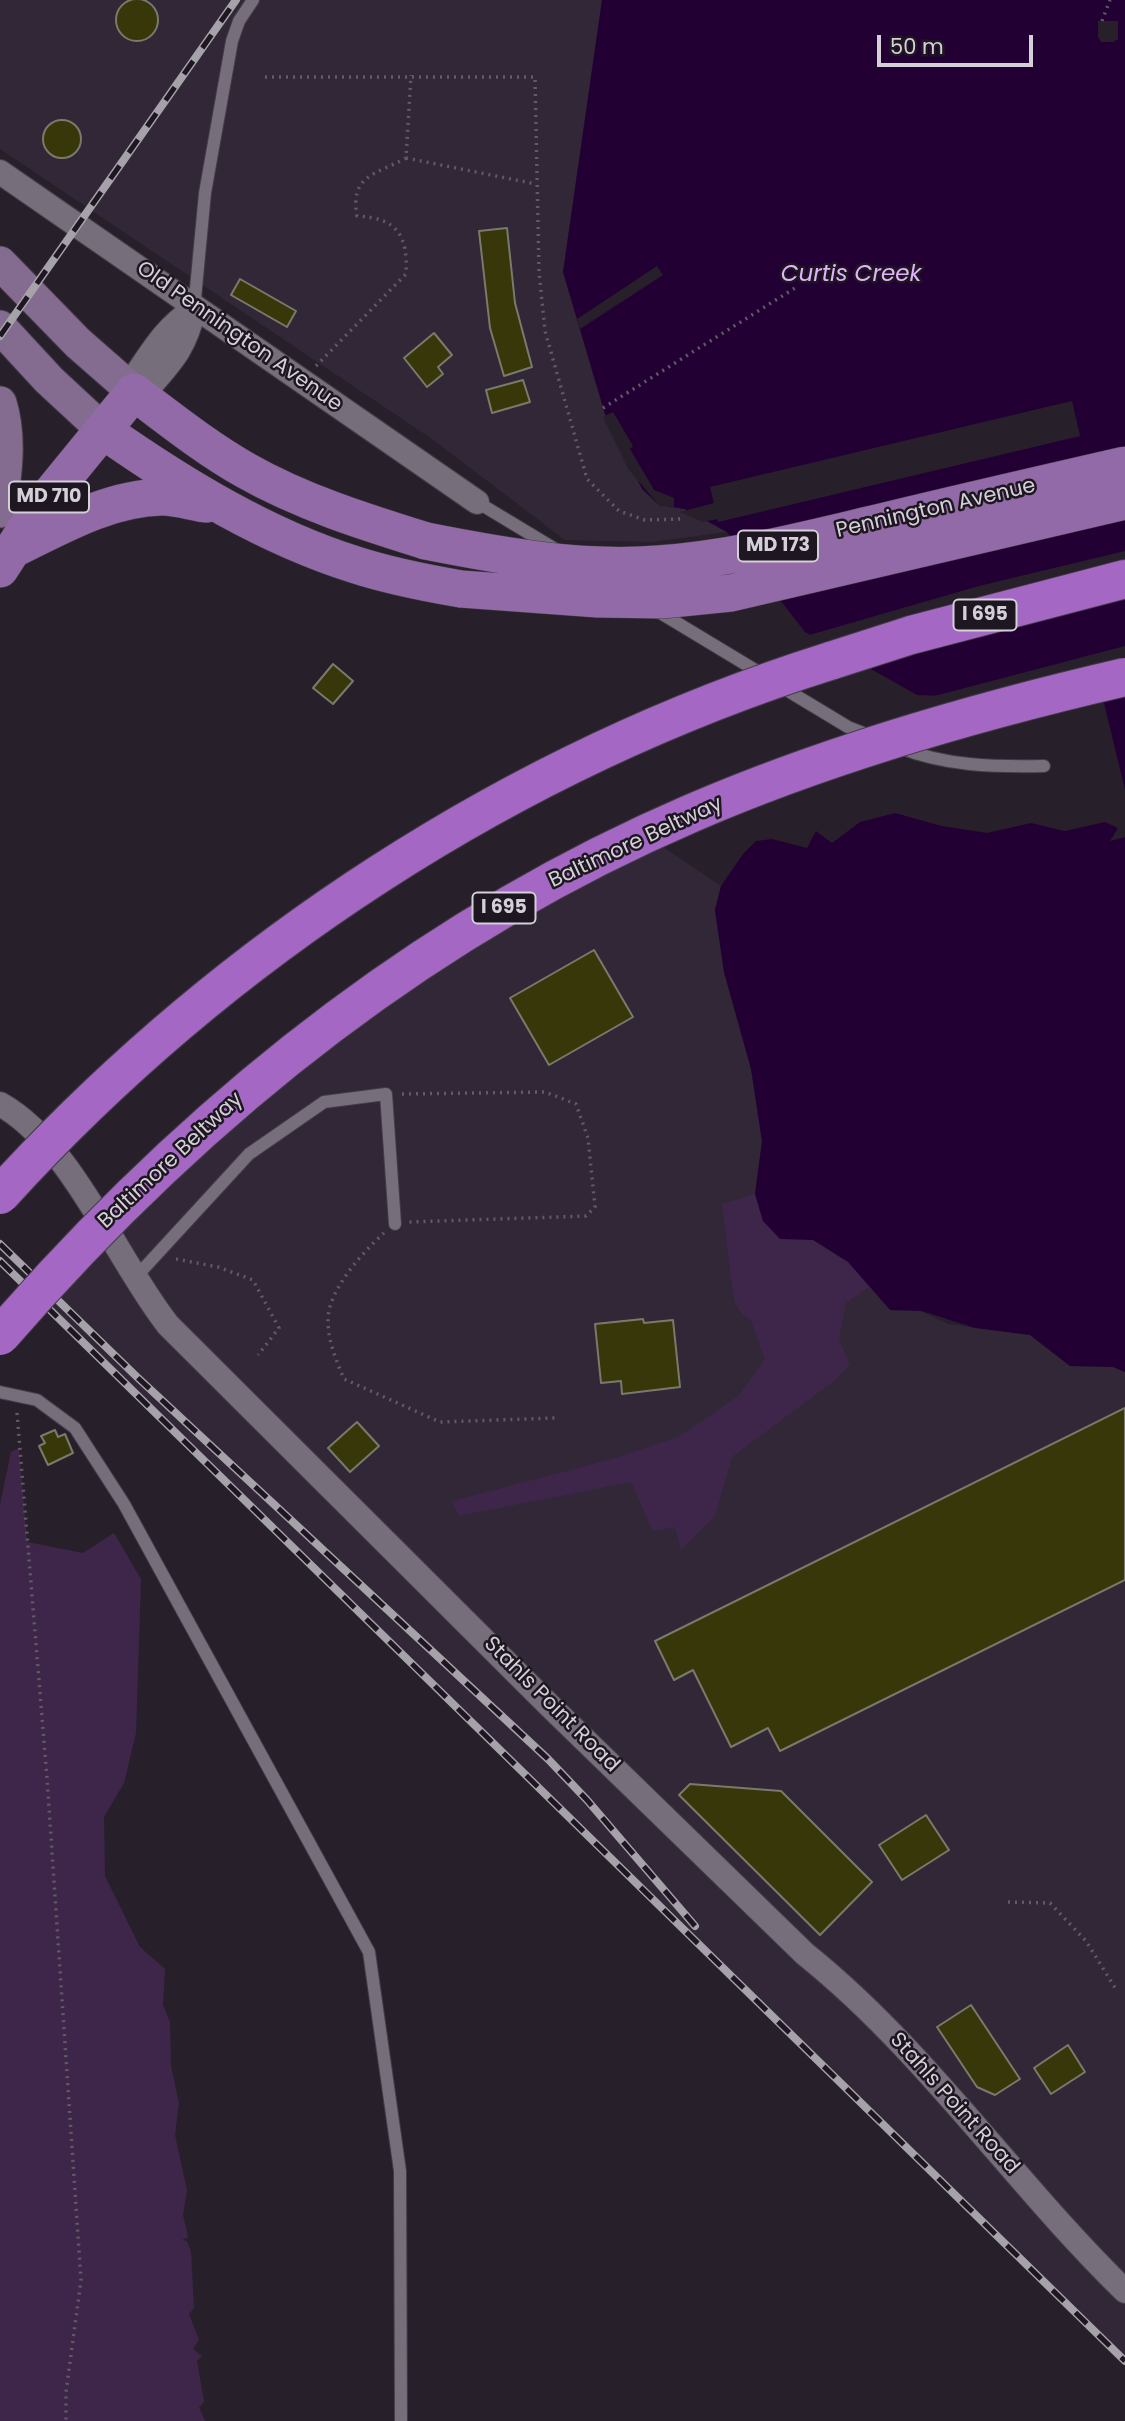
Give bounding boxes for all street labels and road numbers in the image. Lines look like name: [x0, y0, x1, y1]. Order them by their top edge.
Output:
street label: Old Pennington Avenue: [131, 256, 347, 418]
street label: Pennington Avenue: [834, 474, 1038, 544]
road number: MD 710: [9, 482, 89, 512]
road number: MD 173: [738, 530, 818, 562]
road number: I 695: [954, 600, 1016, 630]
street label: Baltimore Beltway: [545, 792, 727, 894]
road number: I 695: [472, 893, 536, 924]
street label: Baltimore Beltway: [93, 1088, 249, 1234]
street label: Stahls Point Road: [478, 1632, 624, 1778]
street label: Stahls Point Road: [884, 2028, 1024, 2180]

